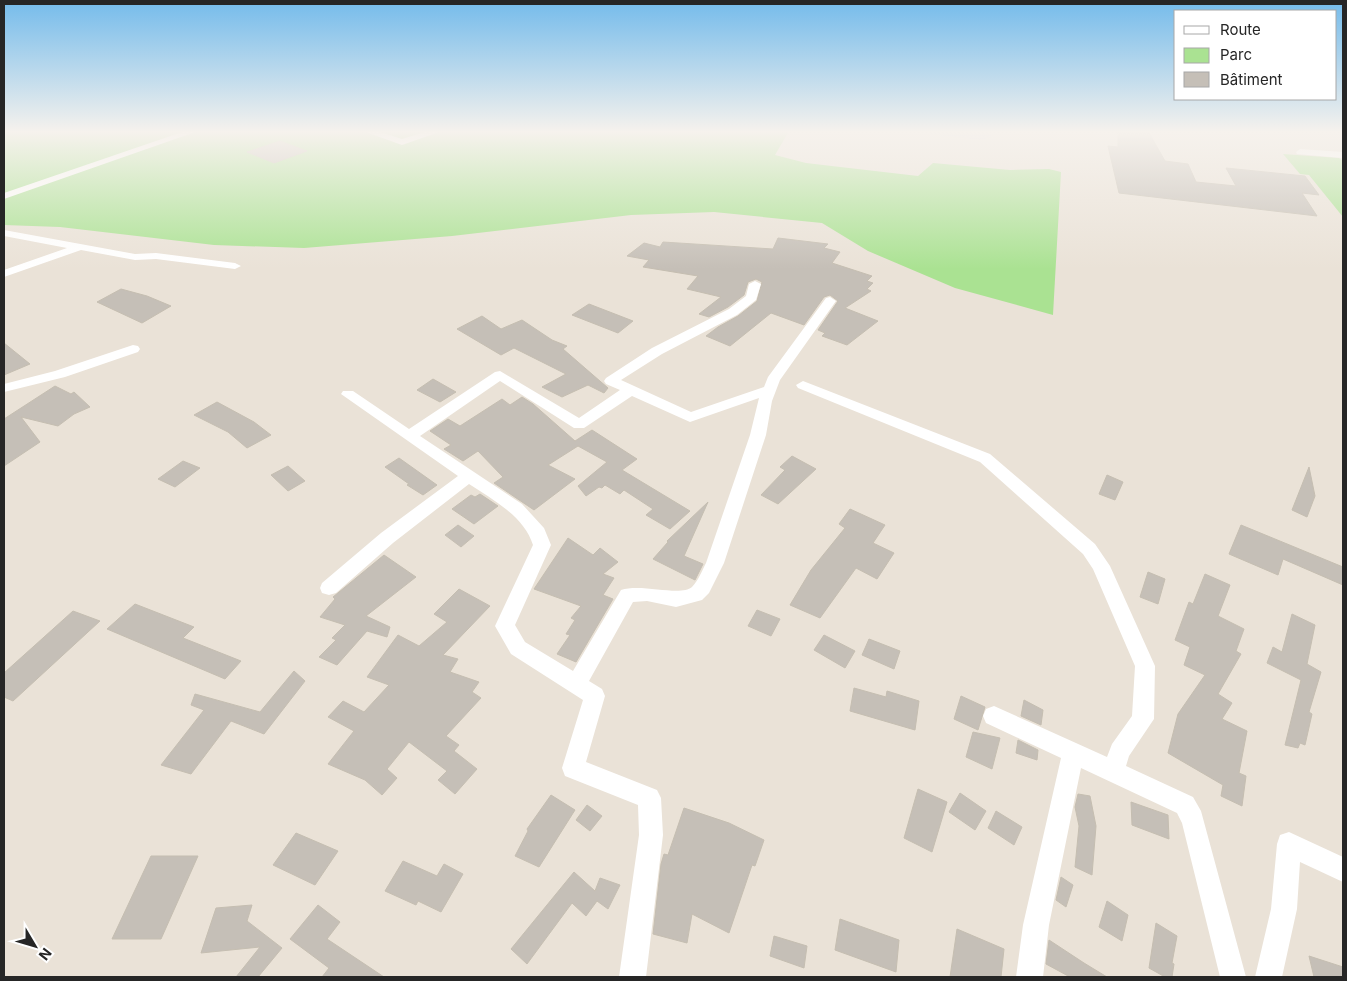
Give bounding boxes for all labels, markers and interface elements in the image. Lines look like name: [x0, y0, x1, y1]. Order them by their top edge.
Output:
legend: [1174, 10, 1337, 100]
text: Route: [1220, 20, 1261, 39]
text: Parc: [1220, 45, 1252, 64]
text: Bâtiment: [1220, 70, 1283, 89]
north arrow: [10, 921, 60, 971]
text: N: [36, 945, 56, 964]

